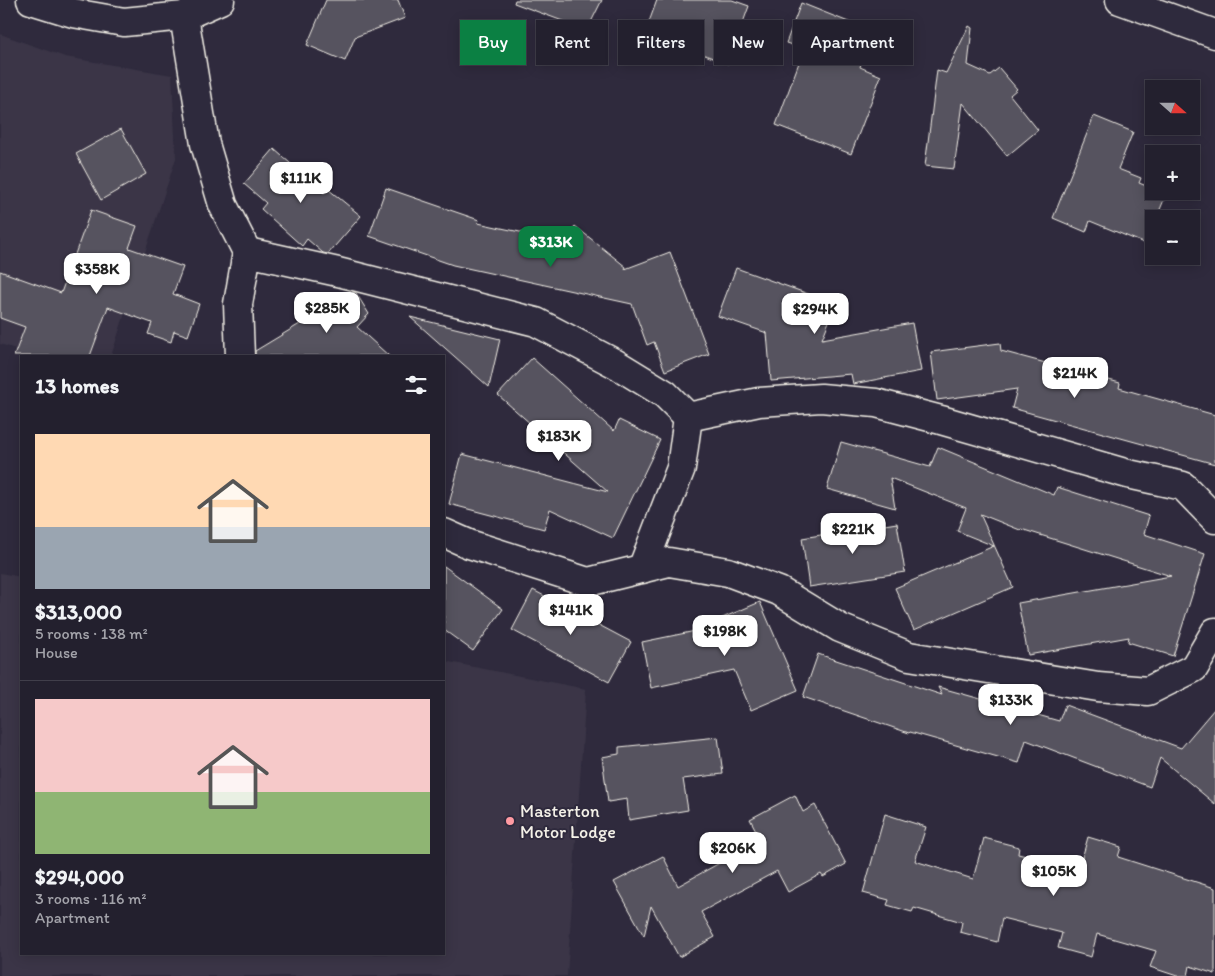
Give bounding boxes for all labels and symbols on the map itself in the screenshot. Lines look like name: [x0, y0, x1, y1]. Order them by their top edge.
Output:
north arrow: [1145, 80, 1200, 135]
pin: $111K: [266, 162, 336, 204]
pin: $313K: [516, 226, 586, 268]
pin: $358K: [62, 252, 132, 295]
pin: $285K: [292, 292, 362, 334]
pin: $294K: [780, 292, 850, 335]
pin: $214K: [1040, 356, 1110, 399]
pin: $183K: [524, 420, 594, 462]
pin: $221K: [818, 512, 888, 555]
pin: $141K: [536, 594, 606, 636]
pin: $198K: [690, 614, 760, 657]
pin: $133K: [976, 684, 1046, 726]
place label: Masterton Motor Lodge: [520, 800, 616, 843]
marker: Masterton Motor Lodge: [504, 815, 516, 827]
pin: $206K: [698, 832, 768, 874]
pin: $105K: [1019, 854, 1089, 897]

